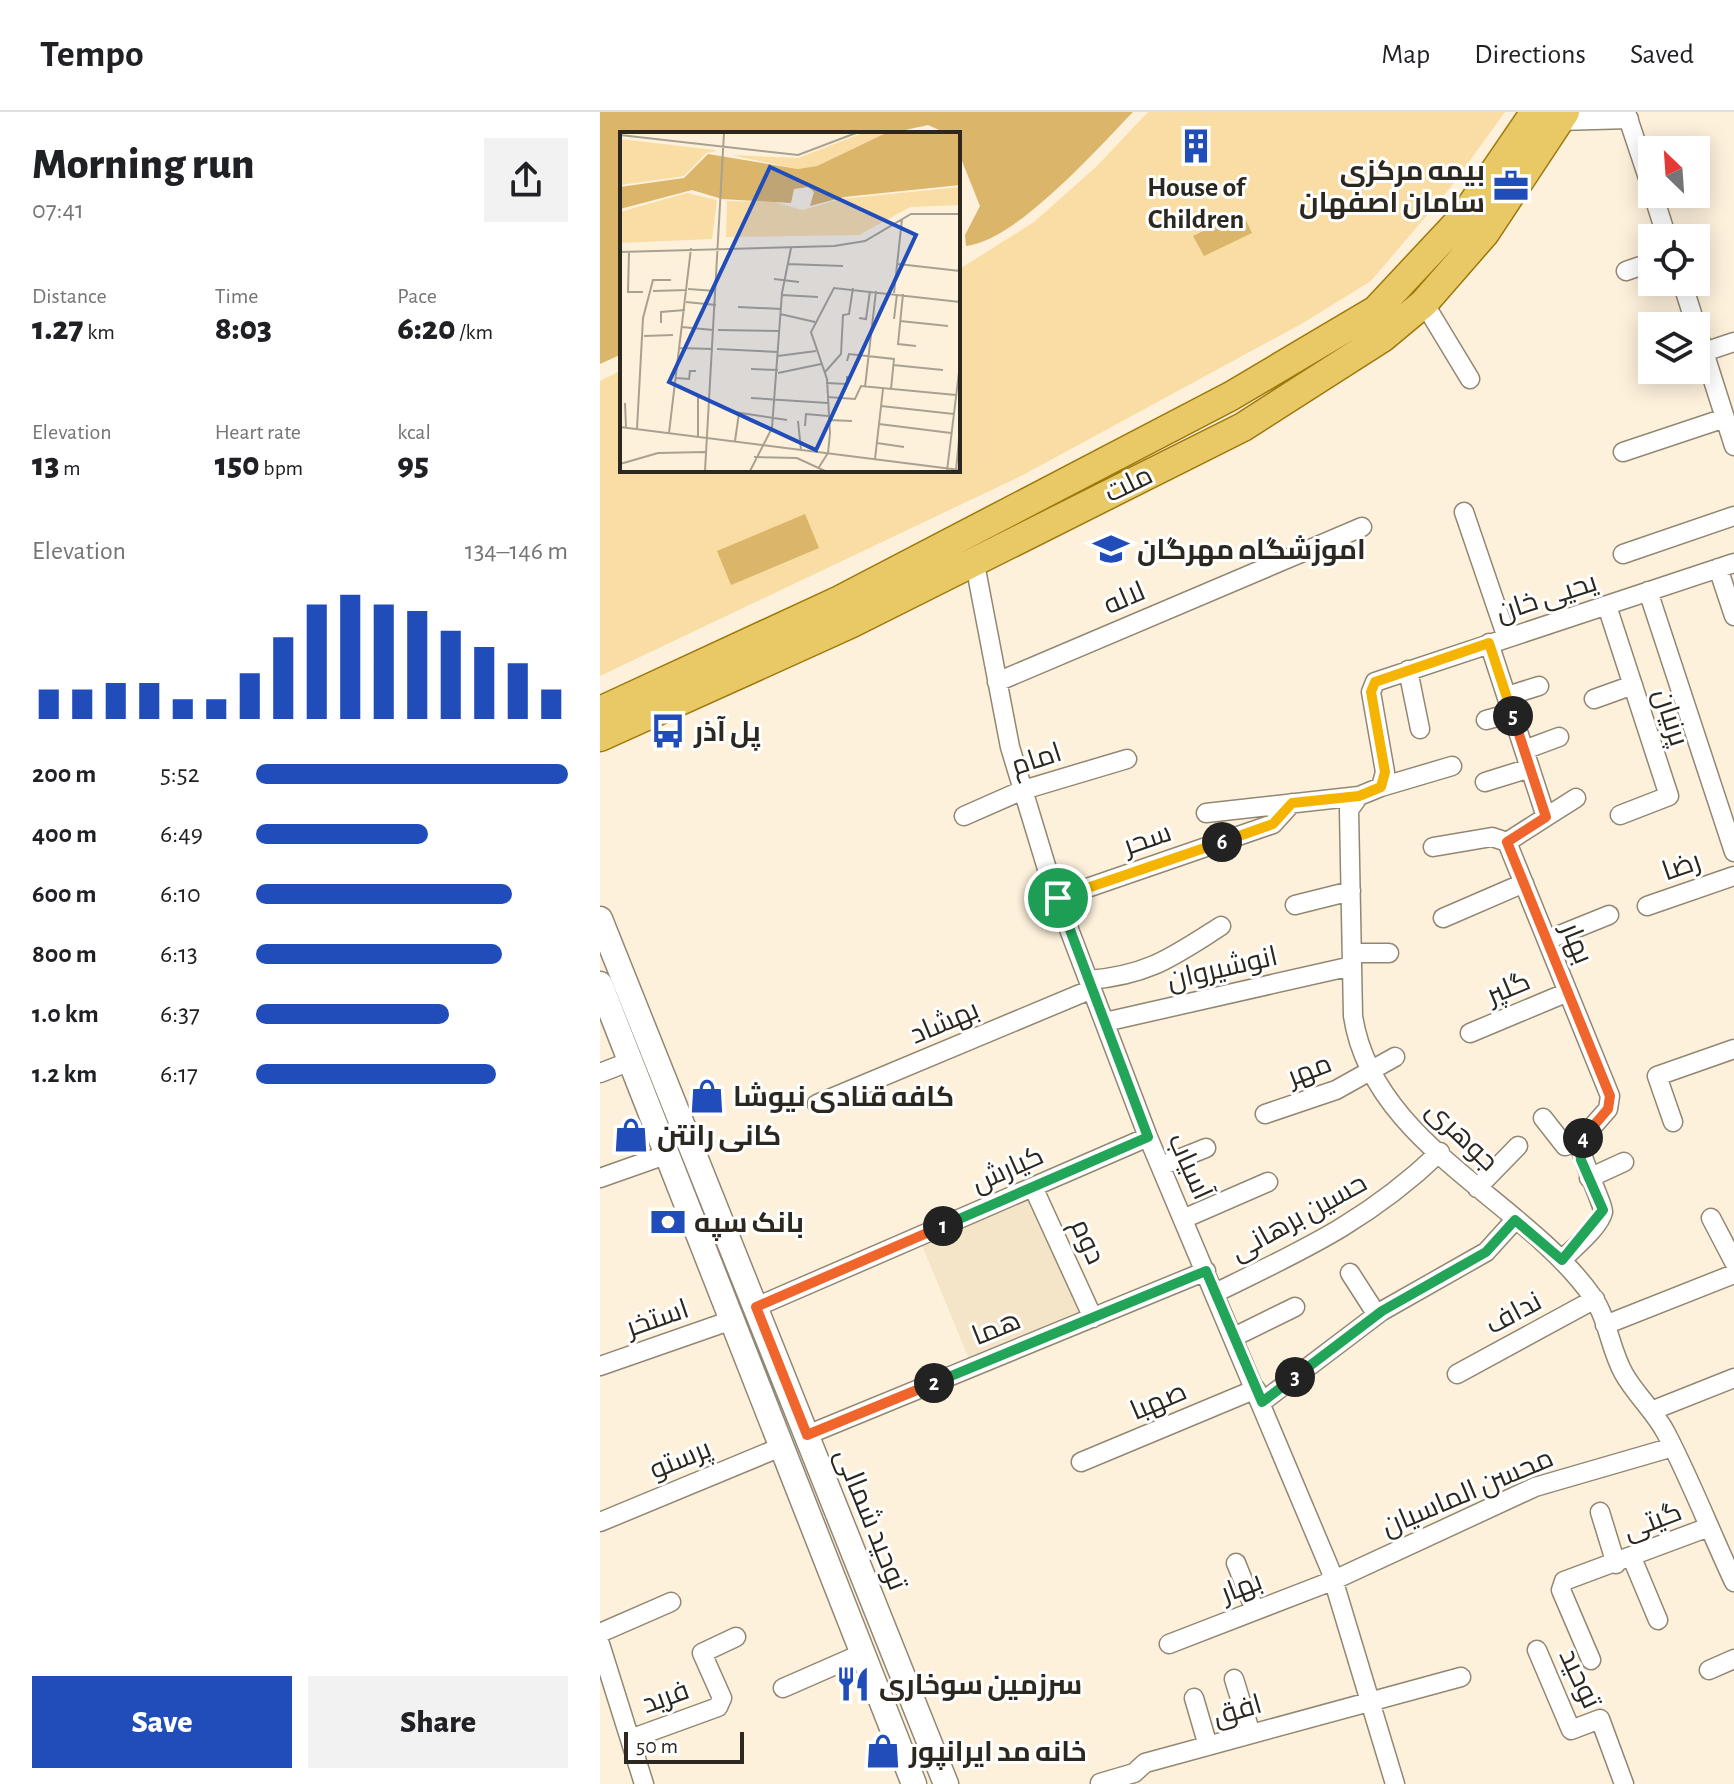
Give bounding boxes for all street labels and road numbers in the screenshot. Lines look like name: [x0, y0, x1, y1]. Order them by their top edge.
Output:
street label: ملت: [1101, 461, 1157, 508]
street label: یحیی خان: [1493, 568, 1601, 628]
street label: لاله: [1100, 578, 1150, 620]
street label: پرنیان: [1645, 685, 1693, 751]
street label: امام: [1008, 739, 1067, 785]
street label: سحر: [1118, 819, 1175, 862]
street label: رضا: [1659, 847, 1704, 886]
street label: بهار: [1554, 917, 1597, 969]
street label: انوشیروان: [1164, 942, 1281, 996]
street label: گلپر: [1481, 967, 1536, 1014]
street label: بهشاد: [906, 995, 984, 1051]
street label: مهر: [1282, 1050, 1336, 1094]
street label: جوهری: [1420, 1096, 1503, 1178]
street label: آسیاب: [1162, 1128, 1219, 1205]
street label: کیارش: [967, 1141, 1048, 1199]
street label: حسین برهانی: [1226, 1169, 1372, 1267]
street label: دوم: [1061, 1215, 1109, 1270]
street label: نداف: [1481, 1288, 1547, 1340]
street label: استخر: [621, 1295, 693, 1343]
street label: هما: [969, 1307, 1025, 1351]
street label: صهبا: [1127, 1378, 1191, 1427]
street label: پرستو: [646, 1435, 717, 1488]
street label: محسن الماسیان: [1378, 1444, 1558, 1542]
street label: توحید شمالی: [828, 1445, 912, 1595]
street label: گیتی: [1620, 1498, 1686, 1547]
street label: بهار: [1215, 1567, 1267, 1610]
street label: توحید: [1553, 1645, 1605, 1714]
street label: فرید: [638, 1677, 693, 1719]
street label: افق: [1210, 1691, 1266, 1732]

